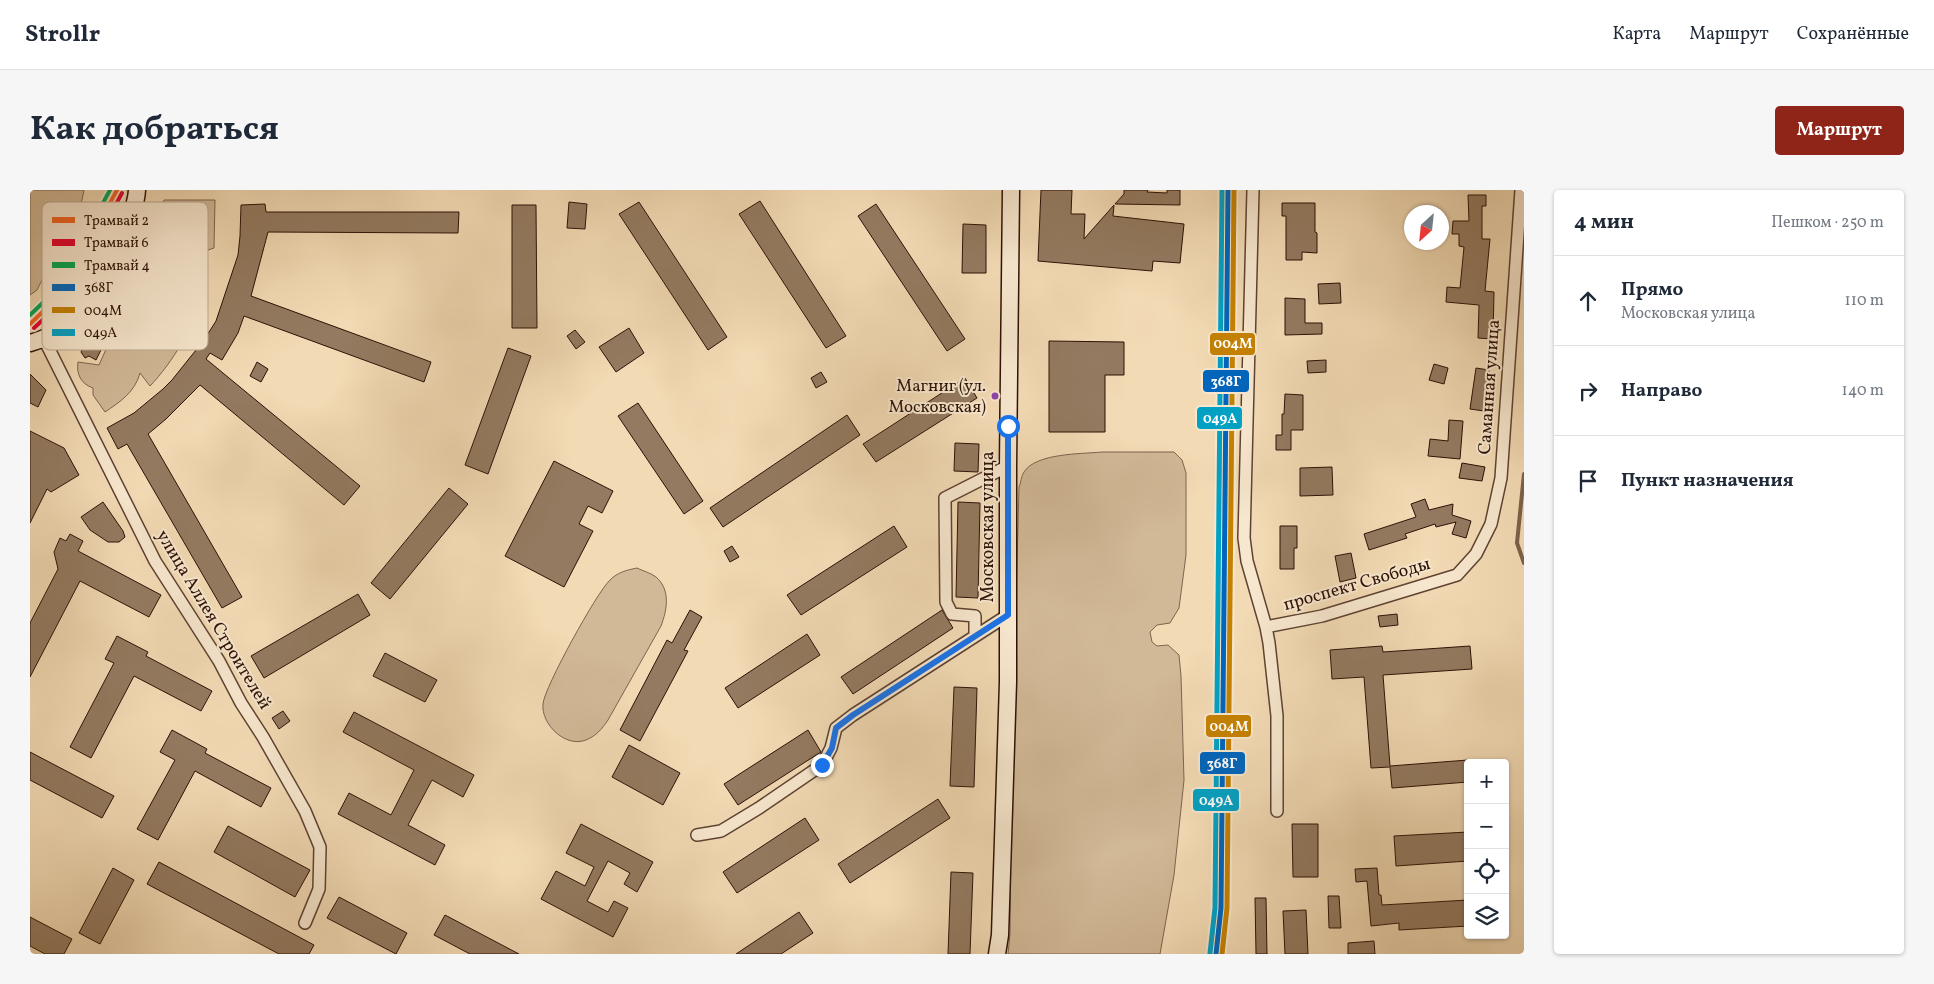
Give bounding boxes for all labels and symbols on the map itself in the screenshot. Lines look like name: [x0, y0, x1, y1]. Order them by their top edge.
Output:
legend: [42, 202, 208, 350]
north arrow: [1404, 205, 1449, 250]
text: Трамвай 2: [84, 212, 149, 231]
text: Трамвай 6: [84, 234, 149, 253]
text: Трамвай 4: [84, 257, 150, 276]
text: 368Г: [84, 279, 113, 298]
text: 004М: [84, 302, 122, 321]
street label: Саманная улица: [1473, 319, 1507, 455]
text: 049А: [84, 324, 117, 343]
line badge: 004М: [1209, 332, 1256, 356]
text: 004М: [1213, 335, 1253, 354]
line badge: 368Г: [1202, 369, 1250, 393]
text: 368Г: [1211, 373, 1241, 392]
place label: Магниг (ул. Московская): [888, 375, 986, 419]
marker: Магниг (ул. Московская): [990, 391, 1000, 401]
line badge: 049А: [1196, 406, 1243, 430]
text: 049А: [1203, 410, 1237, 429]
route start: [997, 415, 1020, 438]
street label: Московская улица: [976, 451, 1001, 603]
street label: улица Аллея Строителей: [149, 526, 277, 714]
street label: проспект Свободы: [1280, 552, 1434, 618]
line badge: 004М: [1205, 714, 1252, 738]
text: 004М: [1209, 718, 1249, 737]
line badge: 368Г: [1199, 751, 1246, 775]
route end: [811, 754, 834, 777]
text: 368Г: [1207, 755, 1237, 774]
line badge: 049А: [1192, 788, 1240, 812]
text: 049А: [1199, 792, 1233, 811]

